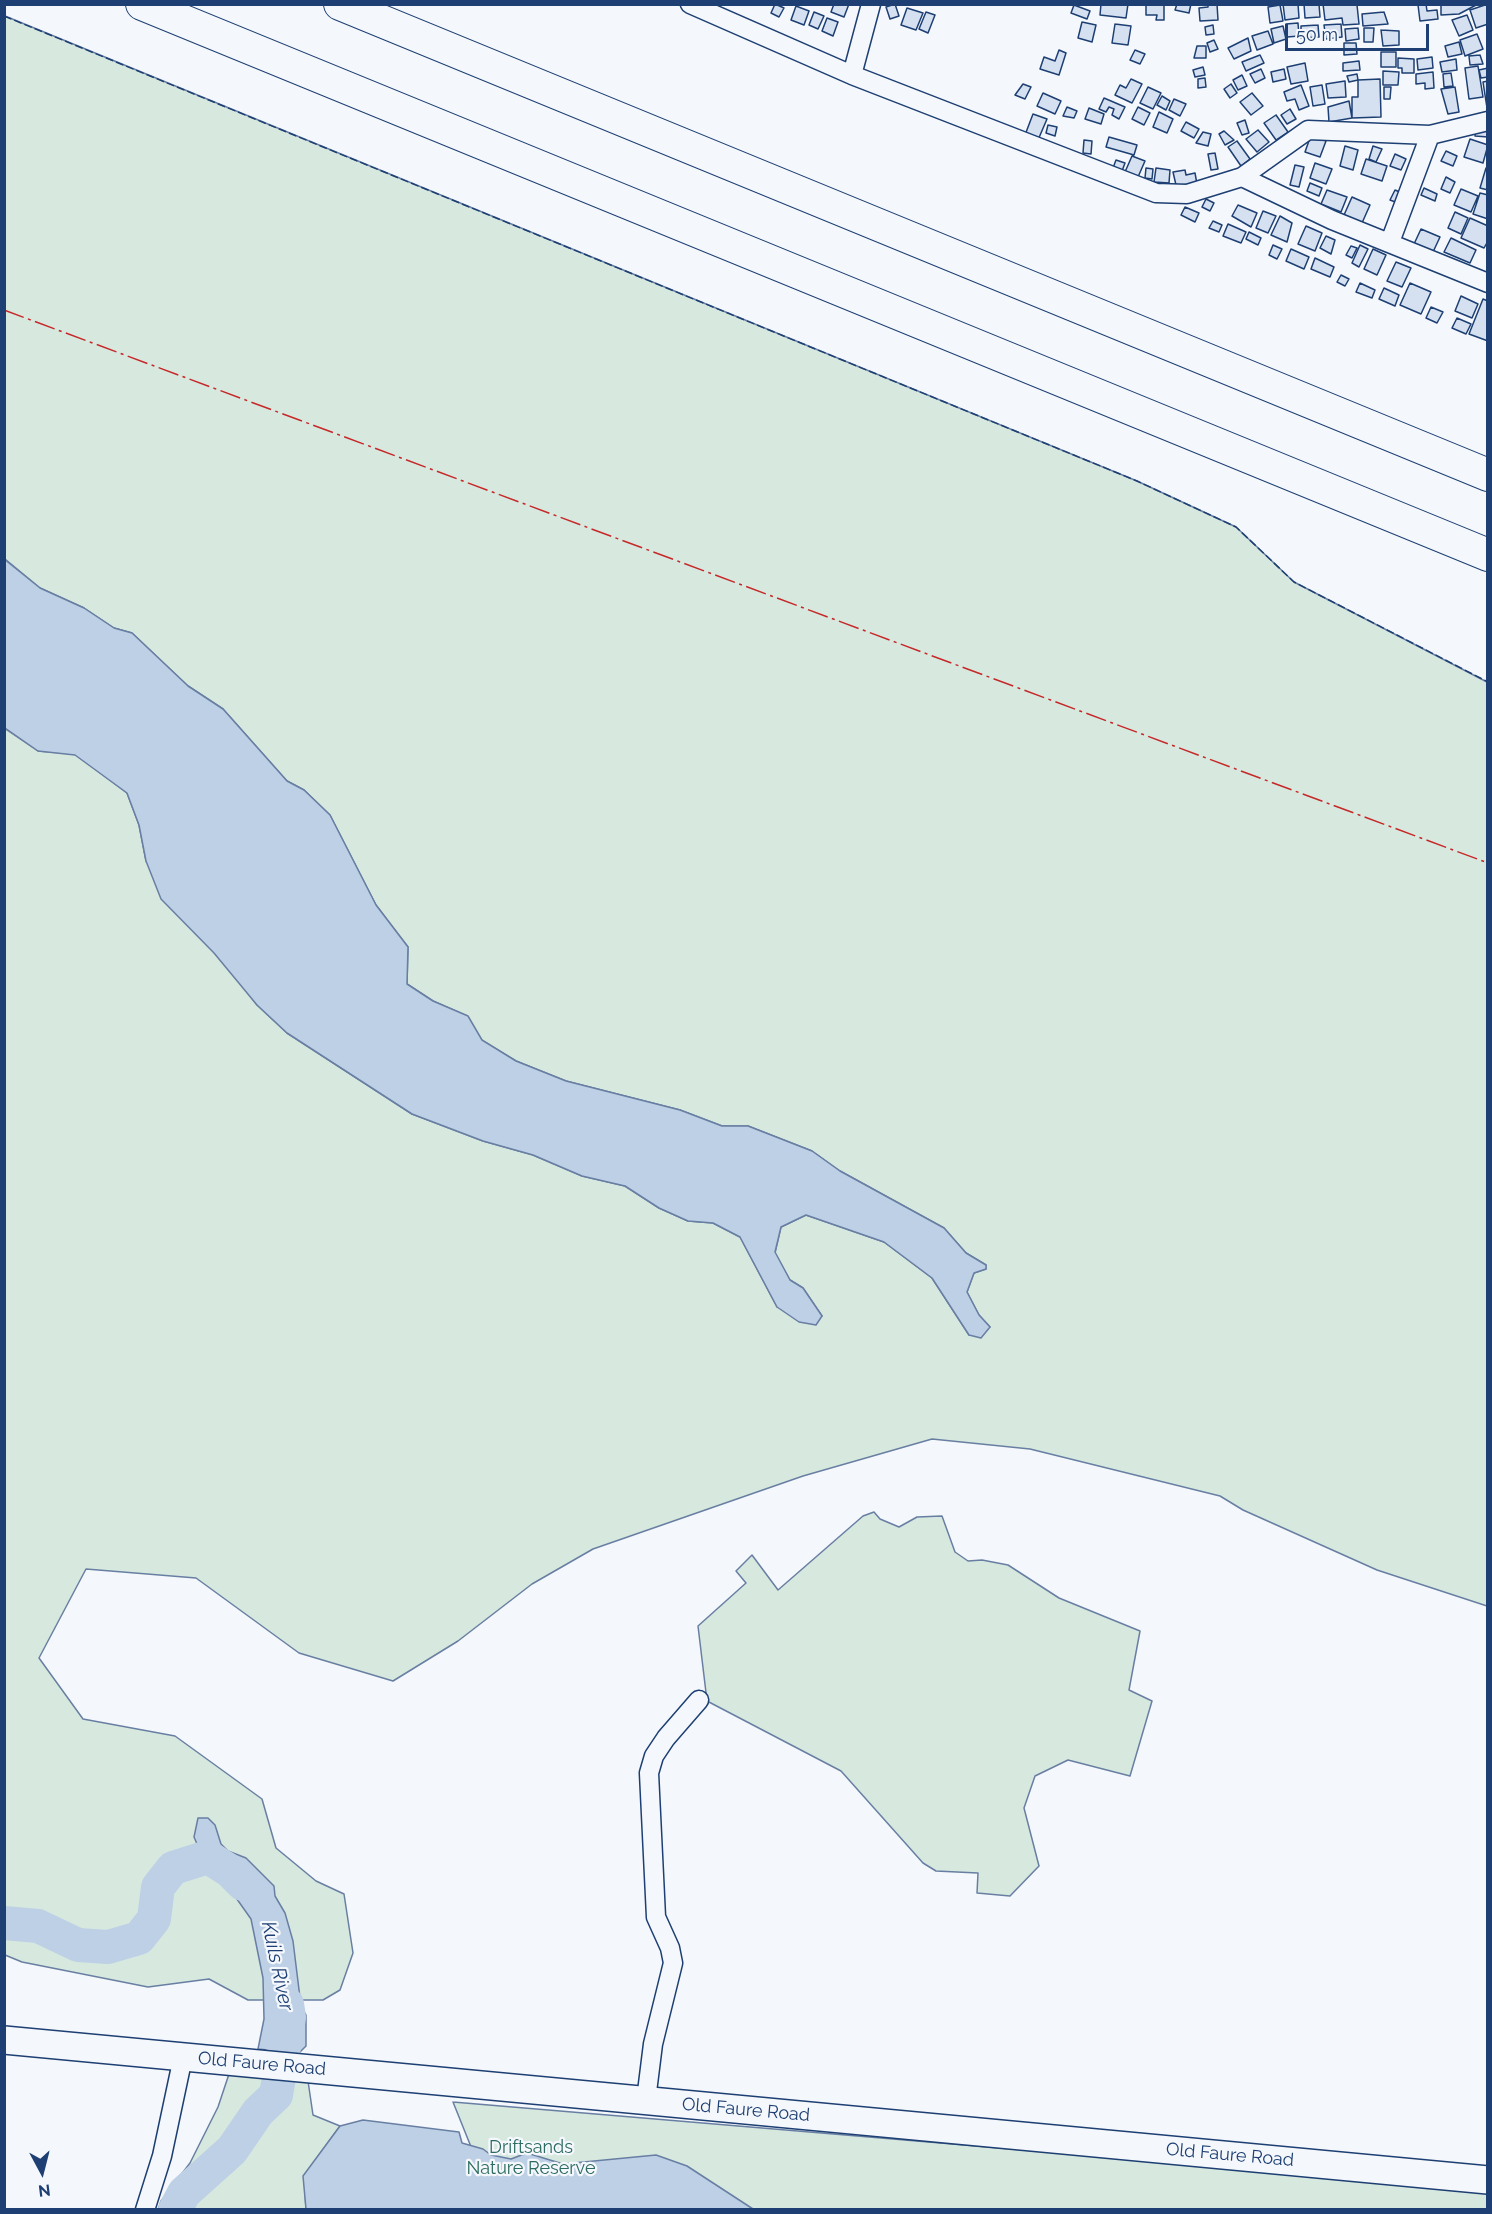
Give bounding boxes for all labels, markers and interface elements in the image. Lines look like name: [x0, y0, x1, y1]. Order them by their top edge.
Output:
scale bar: [1288, 12, 1432, 50]
text: 50 m: [1296, 24, 1338, 45]
water label: Kuils River: [256, 1919, 298, 2013]
street label: Old Faure Road: [197, 2048, 327, 2080]
street label: Old Faure Road: [681, 2094, 811, 2126]
park label: Driftsands Nature Reserve: [467, 2137, 595, 2180]
street label: Old Faure Road: [1165, 2139, 1295, 2171]
north arrow: [12, 2142, 72, 2202]
text: N: [37, 2180, 51, 2201]

